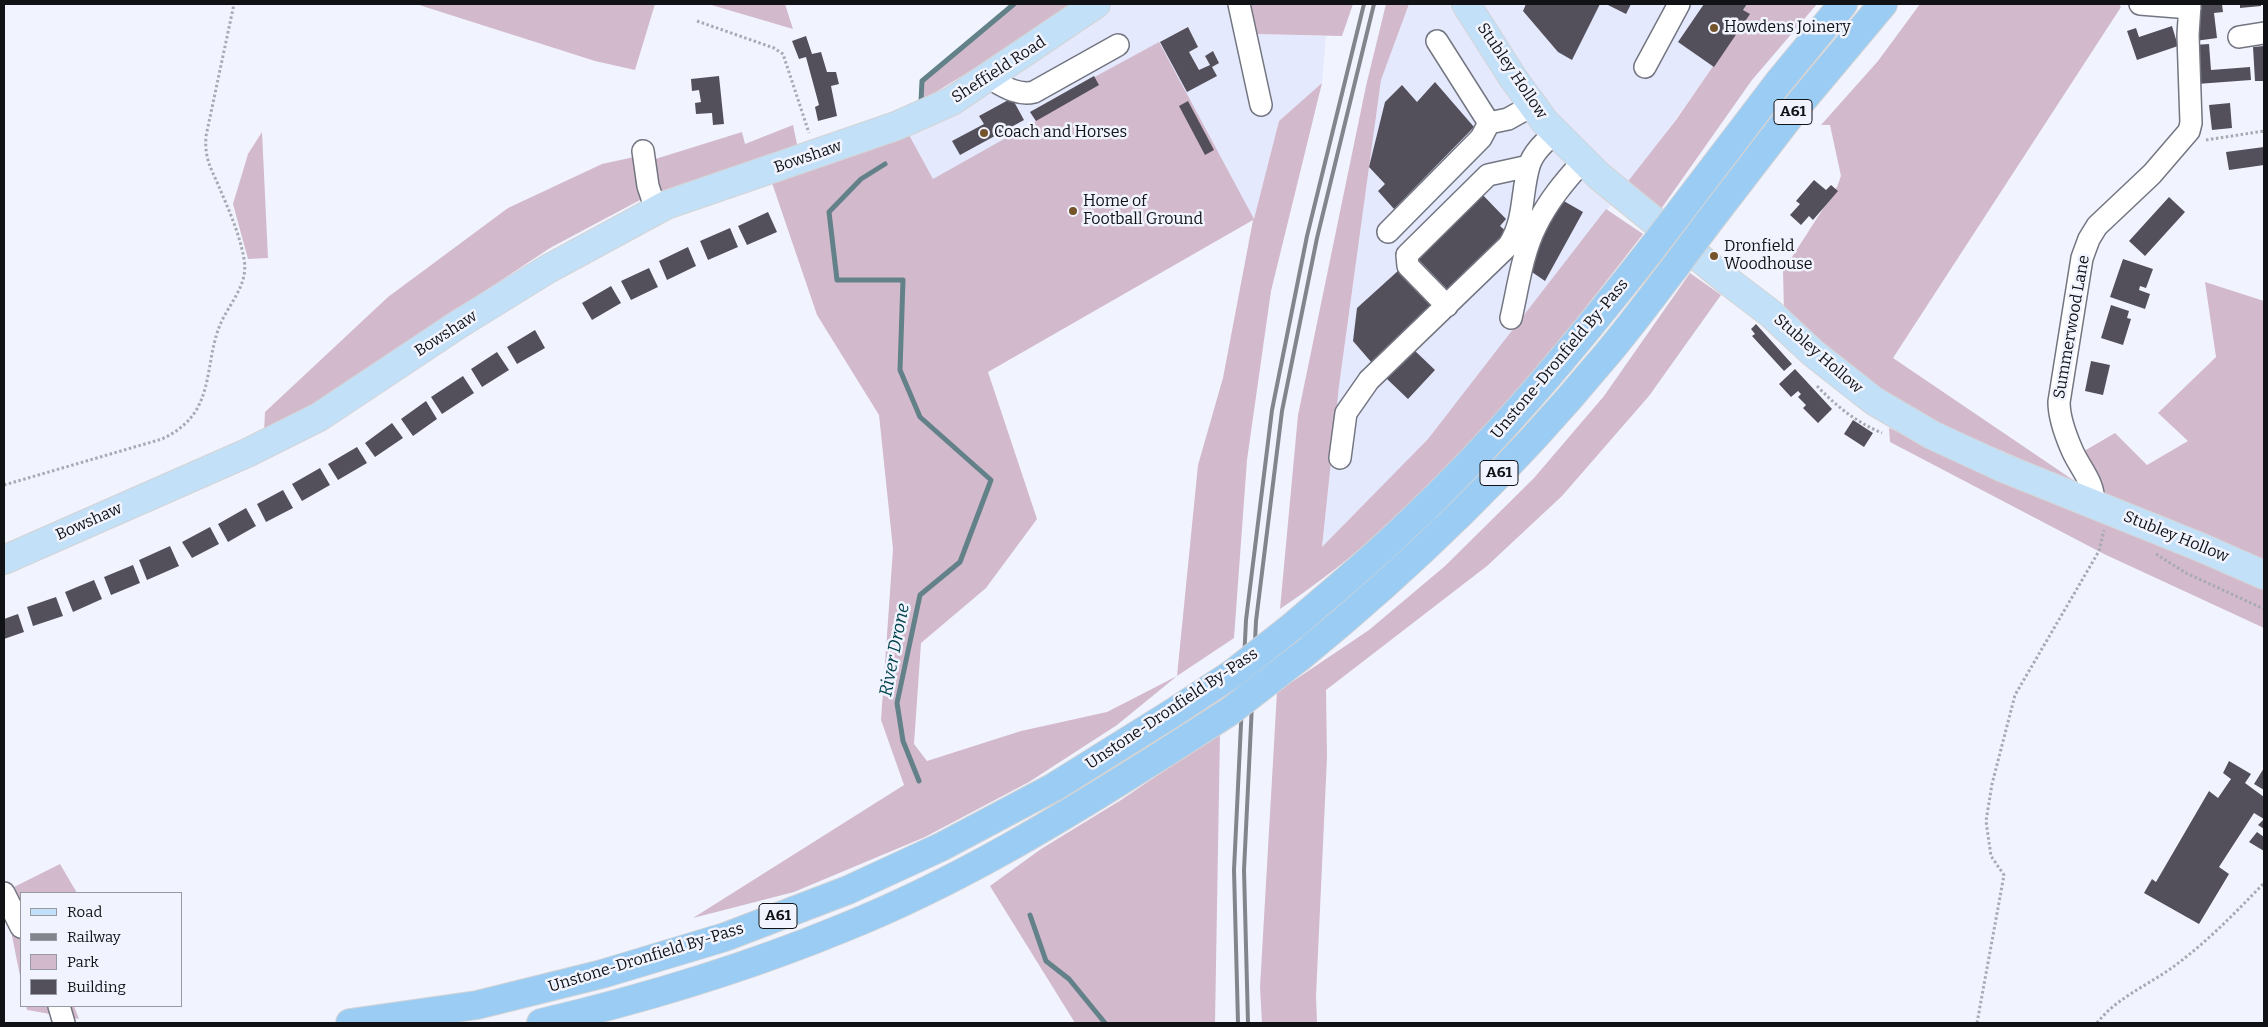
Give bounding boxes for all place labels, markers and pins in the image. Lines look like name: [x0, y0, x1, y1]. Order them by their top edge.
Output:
place label: Howdens Joinery: [1724, 18, 1851, 38]
marker: Howdens Joinery: [1708, 22, 1720, 34]
place label: Coach and Horses: [994, 123, 1127, 143]
marker: Coach and Horses: [978, 127, 990, 139]
place label: Home of Football Ground: [1083, 192, 1203, 230]
marker: Home of Football Ground: [1067, 205, 1079, 217]
place label: Dronfield Woodhouse: [1724, 237, 1813, 275]
marker: Dronfield Woodhouse: [1708, 250, 1720, 262]

